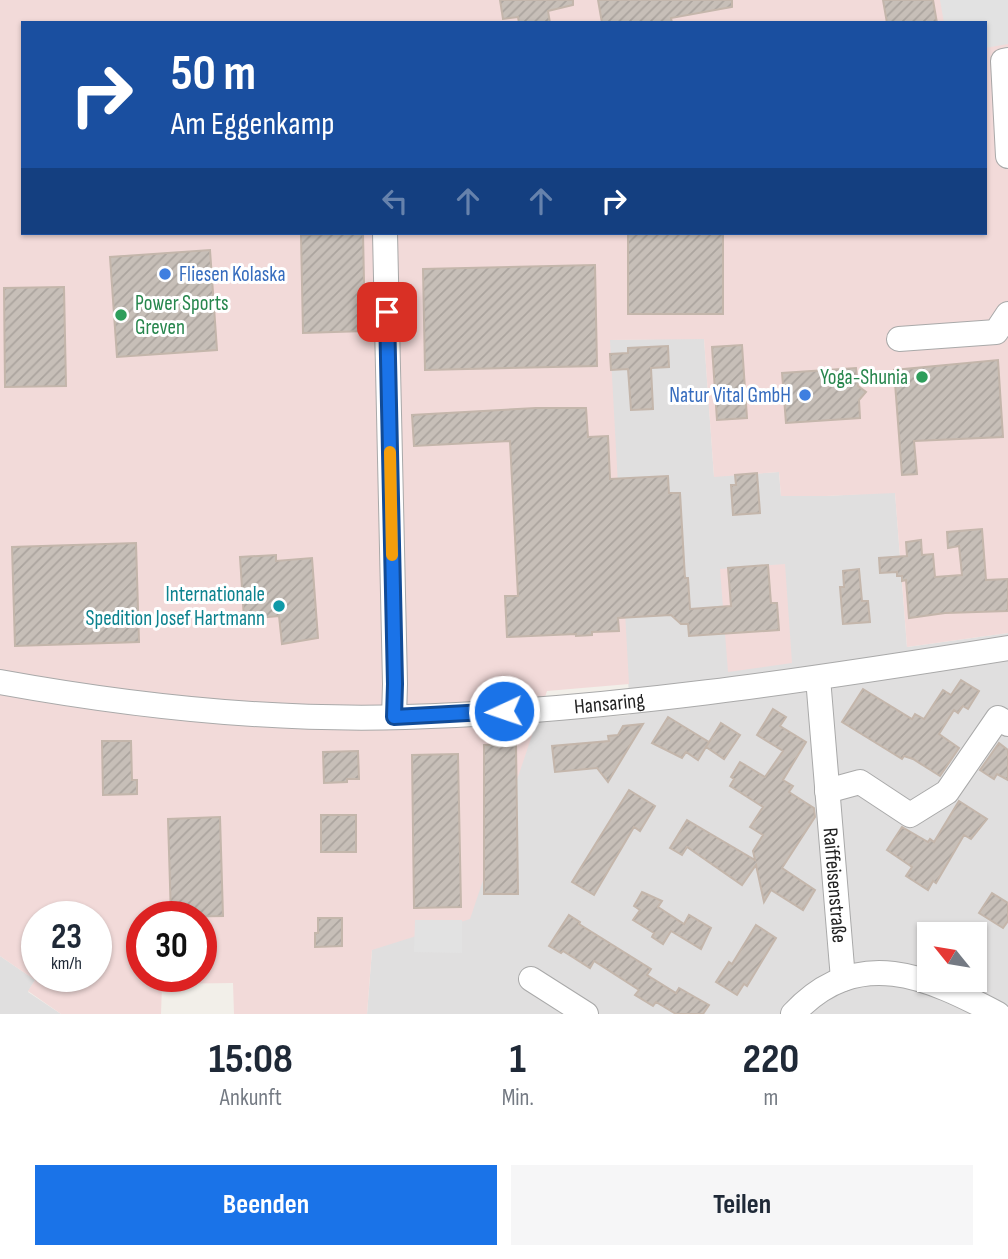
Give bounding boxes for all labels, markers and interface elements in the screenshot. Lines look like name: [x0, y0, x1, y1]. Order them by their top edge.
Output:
text: 50 m: [171, 45, 256, 104]
icon: right: [56, 49, 147, 140]
text: Am Eggenkamp: [171, 105, 334, 144]
icon: left: [376, 182, 414, 220]
icon: ahead: [449, 182, 487, 220]
icon: ahead: [522, 182, 560, 220]
icon: right: [595, 182, 633, 220]
place label: Fliesen Kolaska: [179, 262, 285, 287]
marker: Fliesen Kolaska: [157, 266, 173, 282]
pin: [357, 282, 417, 342]
place label: Power Sports Greven: [135, 291, 228, 340]
icon: arrive: [368, 293, 406, 331]
marker: Power Sports Greven: [113, 307, 129, 323]
place label: Yoga-Shunia: [820, 365, 908, 390]
marker: Yoga-Shunia: [914, 369, 930, 385]
place label: Natur Vital GmbH: [669, 383, 791, 408]
marker: Natur Vital GmbH: [797, 387, 813, 403]
place label: Internationale Spedition Josef Hartmann: [85, 582, 265, 631]
marker: Internationale Spedition Josef Hartmann: [271, 598, 287, 614]
position arrow: [467, 674, 541, 748]
street label: Hansaring: [573, 687, 646, 719]
street label: Raiffeisenstraße: [818, 827, 852, 944]
speed limit sign: 30: [126, 901, 217, 992]
text: 23: [51, 916, 82, 959]
north arrow: [917, 922, 987, 992]
map controls: [917, 922, 987, 992]
text: km/h: [51, 953, 82, 974]
text: 15:08: [209, 1034, 293, 1085]
text: 1: [509, 1034, 526, 1085]
text: 220: [742, 1034, 799, 1085]
text: Ankunft: [220, 1084, 282, 1112]
text: Min.: [502, 1084, 534, 1112]
text: m: [763, 1084, 778, 1112]
button: Beenden: [35, 1165, 497, 1245]
button: Teilen: [511, 1165, 973, 1245]

